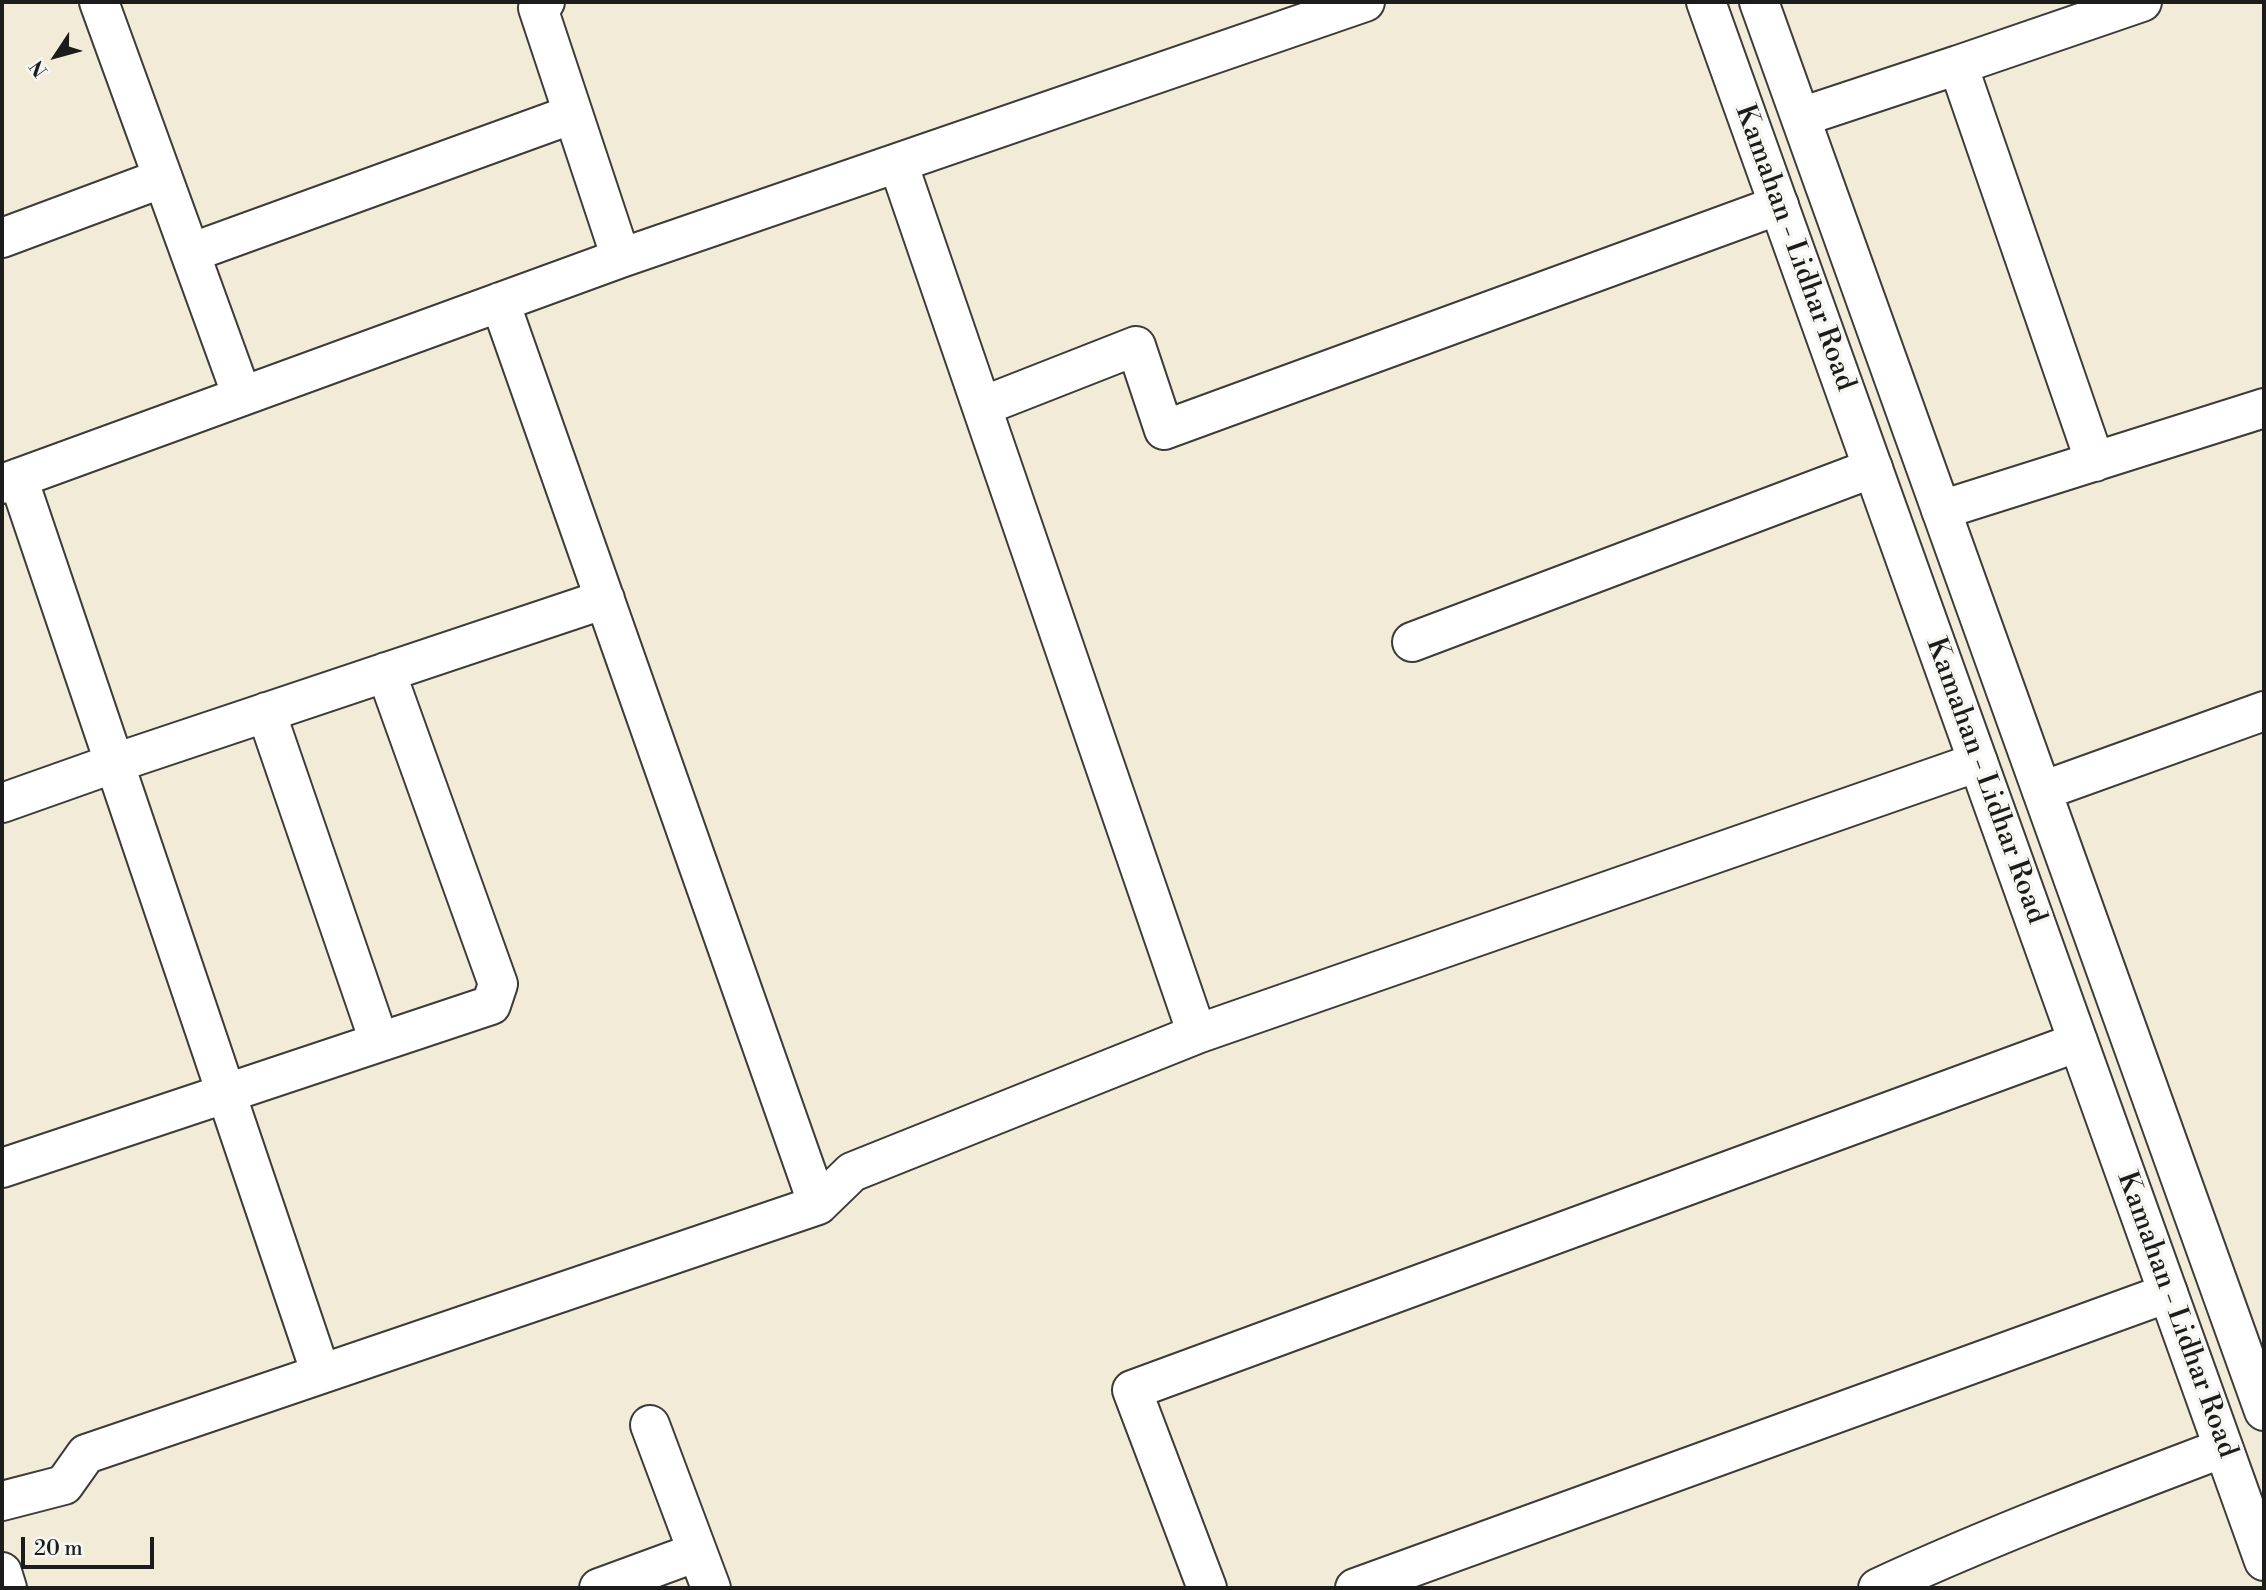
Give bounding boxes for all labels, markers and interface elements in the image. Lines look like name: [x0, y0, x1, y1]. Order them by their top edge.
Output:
north arrow: [21, 21, 91, 91]
text: N: [25, 55, 53, 81]
street label: Kamahan - Lidhar Road: [1727, 100, 1861, 396]
street label: Kamahan - Lidhar Road: [1918, 633, 2052, 929]
street label: Kamahan - Lidhar Road: [2109, 1167, 2243, 1463]
scale bar: [24, 1524, 158, 1568]
text: 20 m: [34, 1536, 83, 1562]

